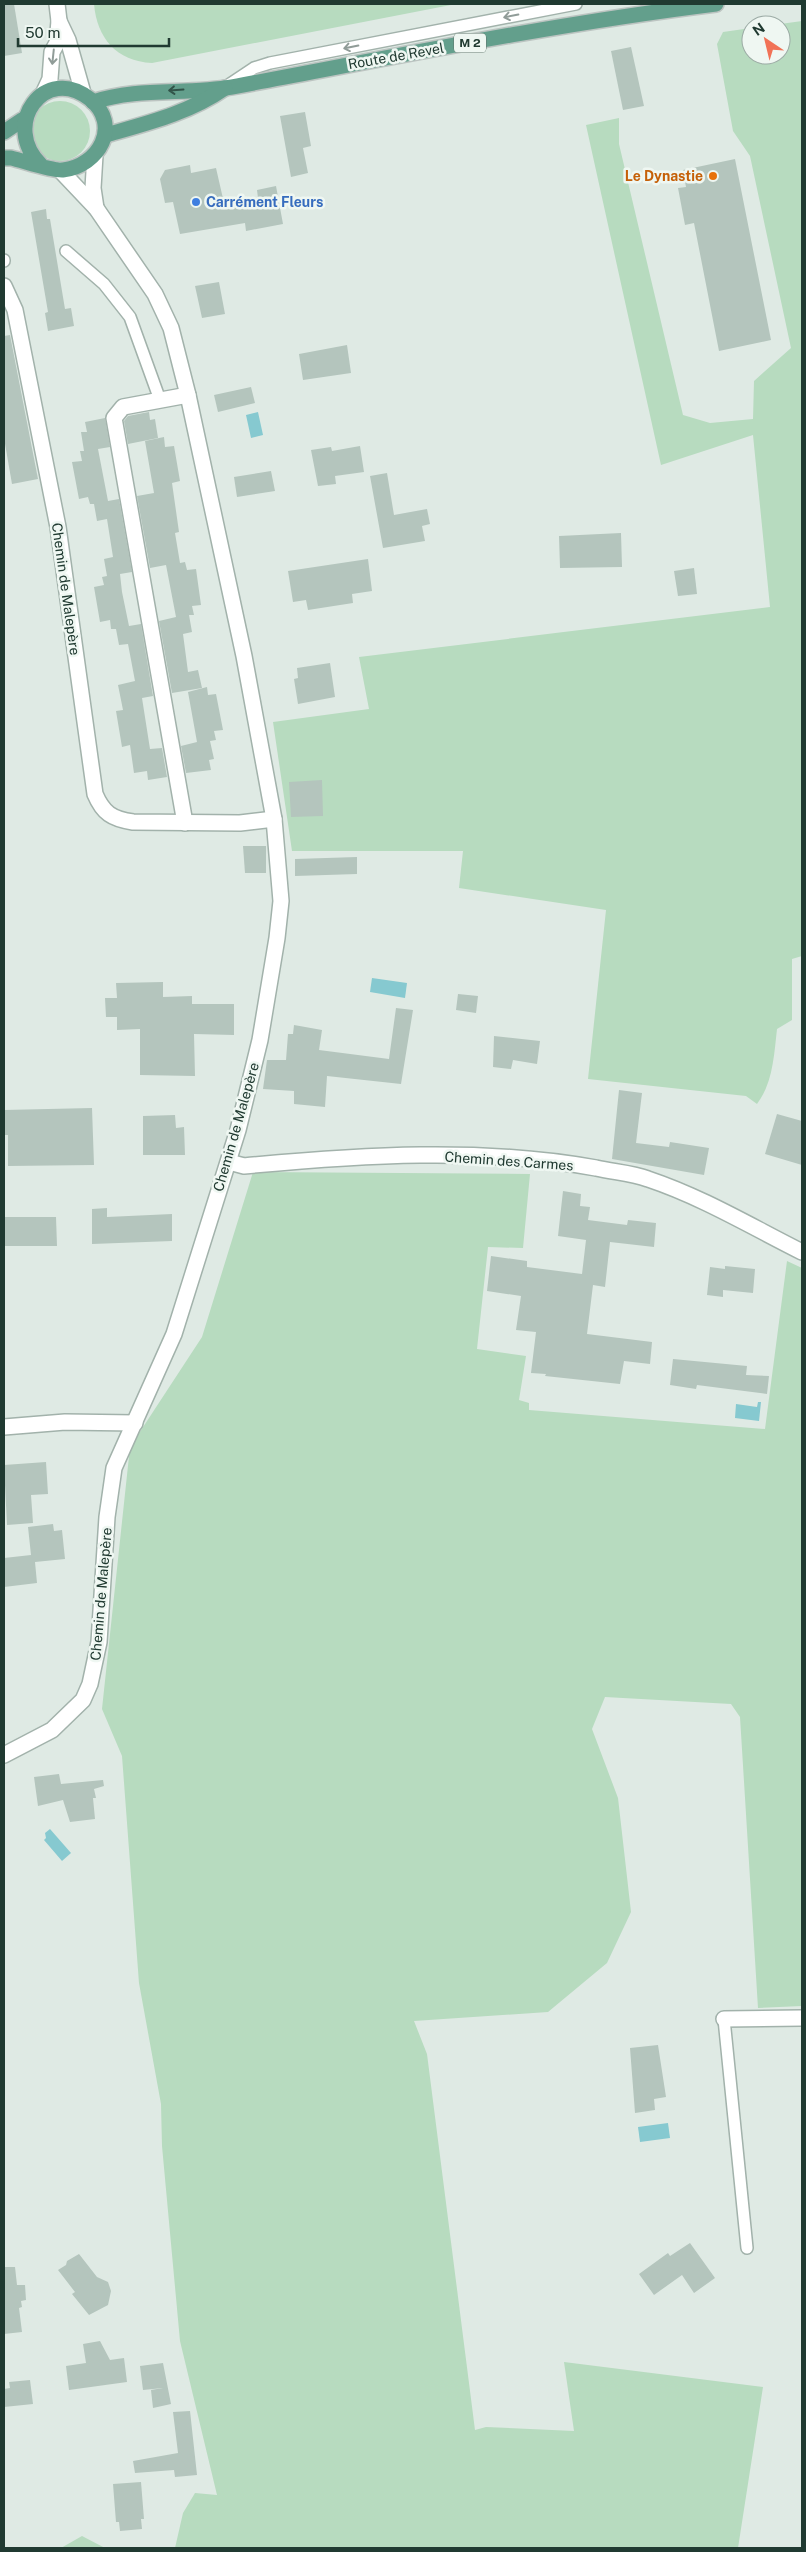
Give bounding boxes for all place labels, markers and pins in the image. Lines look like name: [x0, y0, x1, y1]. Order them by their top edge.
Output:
place label: Le Dynastie: [625, 168, 703, 184]
marker: Le Dynastie: [707, 170, 719, 182]
place label: Carrément Fleurs: [206, 194, 323, 210]
marker: Carrément Fleurs: [190, 196, 202, 208]

